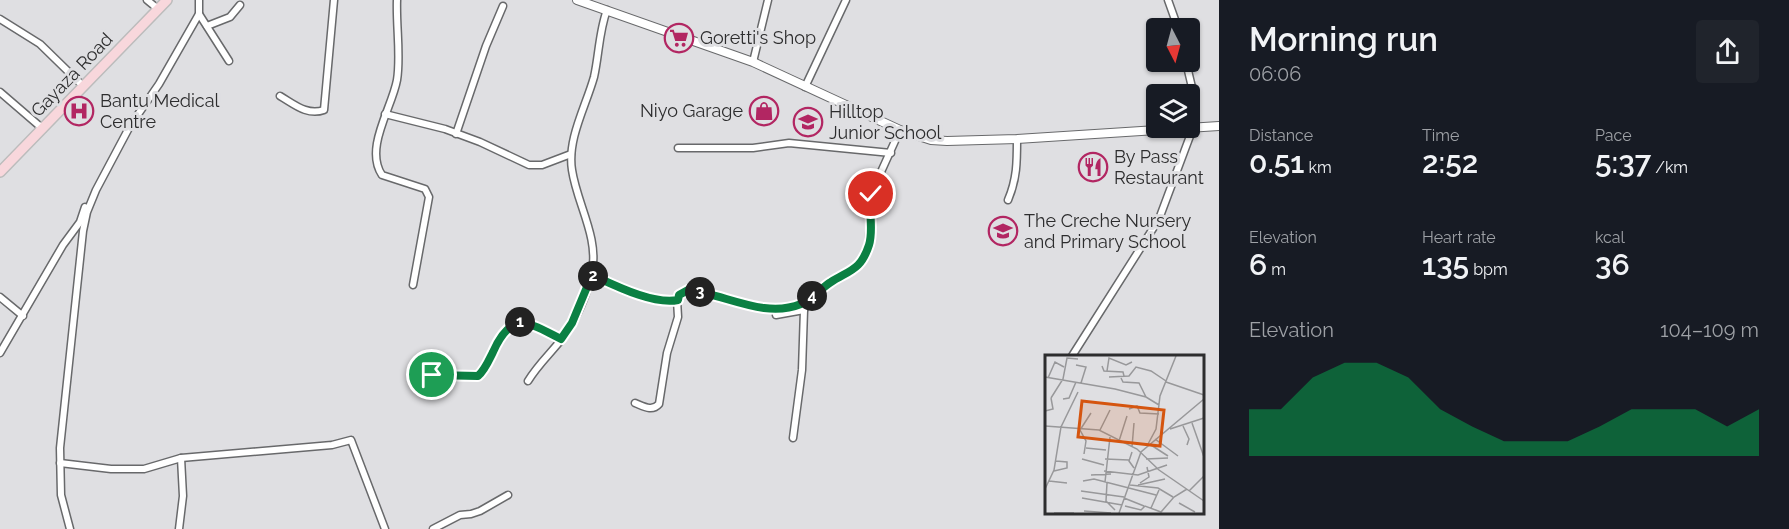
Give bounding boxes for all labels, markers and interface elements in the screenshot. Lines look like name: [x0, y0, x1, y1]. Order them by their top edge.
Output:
north arrow: [1146, 18, 1200, 72]
map controls: [1146, 18, 1200, 138]
text: Morning run: [1249, 20, 1438, 59]
button: share: [1696, 20, 1759, 83]
supermarket icon: Goretti's Shop: [663, 22, 695, 54]
place label: Goretti's Shop: [700, 27, 816, 48]
street label: Gayaza Road: [27, 28, 117, 121]
text: 06:06: [1249, 62, 1301, 86]
button: layers: [1146, 84, 1200, 138]
place label: Bantu Medical Centre: [100, 90, 220, 132]
hospital icon: Bantu Medical Centre: [63, 95, 95, 127]
shop icon: Niyo Garage: [748, 95, 780, 127]
place label: Niyo Garage: [640, 100, 743, 121]
place label: Hilltop Junior School: [829, 101, 942, 143]
school or university icon: Hilltop Junior School: [792, 106, 824, 138]
text: Distance: [1249, 126, 1313, 145]
text: Time: [1422, 126, 1459, 145]
text: Pace: [1595, 126, 1632, 145]
text: 0.51: [1249, 145, 1304, 180]
text: 2:52: [1422, 145, 1478, 180]
text: 5:37: [1595, 145, 1651, 180]
place label: By Pass Restaurant: [1114, 146, 1204, 188]
restaurant icon: By Pass Restaurant: [1077, 151, 1109, 183]
text: km: [1304, 158, 1332, 177]
text: /km: [1651, 158, 1688, 177]
pin: [845, 168, 896, 219]
icon: check: [854, 177, 887, 210]
place label: The Creche Nursery and Primary School: [1024, 210, 1192, 252]
school or university icon: The Creche Nursery and Primary School: [987, 215, 1019, 247]
text: Elevation: [1249, 228, 1317, 247]
text: Heart rate: [1422, 228, 1496, 247]
text: kcal: [1595, 228, 1625, 247]
text: 6: [1249, 247, 1267, 282]
text: 135: [1422, 247, 1469, 282]
text: 36: [1595, 247, 1630, 282]
text: m: [1267, 260, 1286, 279]
text: bpm: [1469, 260, 1508, 279]
pin: 2: [578, 261, 608, 291]
text: 2: [588, 266, 598, 285]
pin: 3: [685, 277, 715, 307]
pin: 4: [797, 281, 827, 311]
text: 3: [696, 282, 704, 301]
text: 4: [807, 286, 817, 305]
pin: 1: [505, 307, 535, 337]
text: 1: [516, 312, 524, 331]
text: Elevation: [1249, 318, 1334, 342]
text: 104–109 m: [1660, 318, 1759, 342]
pin: [406, 349, 457, 400]
inset map: [1045, 355, 1204, 514]
icon: arrive: [415, 358, 448, 391]

